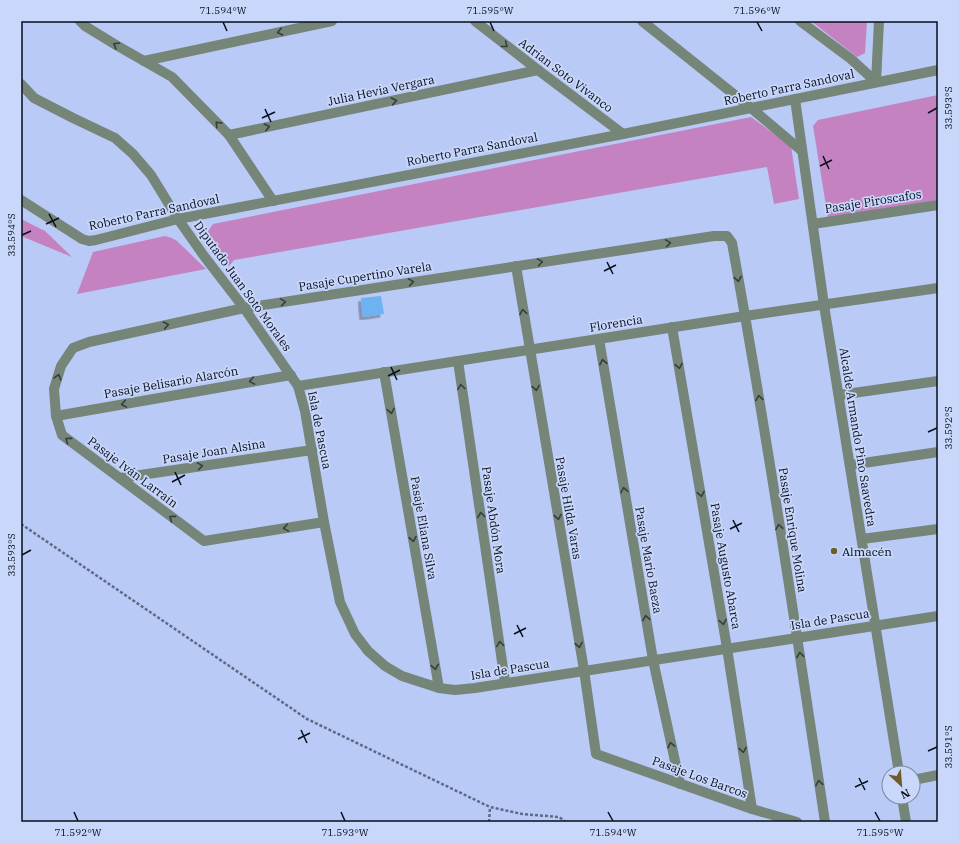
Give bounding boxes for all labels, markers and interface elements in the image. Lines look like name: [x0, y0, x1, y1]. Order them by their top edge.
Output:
text: 71.594°W: [199, 4, 247, 17]
text: 71.595°W: [466, 4, 514, 17]
text: 71.596°W: [733, 4, 781, 17]
one-way arrow: [277, 27, 283, 35]
street label: Adrian Soto Vivanco: [516, 35, 616, 115]
one-way arrow: [501, 40, 508, 47]
one-way arrow: [113, 42, 120, 49]
street label: Roberto Parra Sandoval: [722, 66, 856, 108]
street label: Julia Hevia Vergara: [326, 71, 436, 109]
text: 33.593°S: [942, 86, 955, 130]
one-way arrow: [391, 97, 397, 105]
one-way arrow: [215, 121, 222, 129]
one-way arrow: [264, 124, 270, 132]
street label: Roberto Parra Sandoval: [405, 129, 539, 169]
street label: Pasaje Piroscafos: [824, 186, 923, 216]
street label: Roberto Parra Sandoval: [87, 191, 221, 233]
text: 33.594°S: [5, 213, 18, 257]
street label: Diputado Juan Soto Morales: [191, 218, 295, 354]
one-way arrow: [665, 239, 671, 248]
street label: Pasaje Cupertino Varela: [297, 258, 433, 294]
one-way arrow: [537, 259, 543, 267]
one-way arrow: [734, 276, 742, 282]
one-way arrow: [408, 278, 414, 287]
one-way arrow: [280, 298, 286, 307]
one-way arrow: [519, 308, 528, 315]
street label: Florencia: [588, 311, 644, 335]
one-way arrow: [163, 321, 170, 329]
street label: Alcalde Armando Pino Saavedra: [836, 346, 880, 528]
one-way arrow: [599, 358, 608, 365]
street label: Pasaje Belisario Alarcón: [103, 363, 240, 401]
one-way arrow: [674, 363, 683, 369]
one-way arrow: [53, 374, 62, 381]
one-way arrow: [249, 377, 255, 385]
one-way arrow: [457, 383, 466, 390]
one-way arrow: [531, 385, 540, 392]
street label: Isla de Pascua: [305, 390, 335, 471]
one-way arrow: [755, 395, 763, 401]
one-way arrow: [121, 399, 127, 408]
text: 33.592°S: [942, 406, 955, 450]
one-way arrow: [386, 407, 394, 414]
street label: Pasaje Iván Larraín: [85, 433, 181, 511]
street label: Pasaje Joan Alsina: [161, 435, 267, 467]
one-way arrow: [66, 438, 73, 445]
street label: Pasaje Hilda Varas: [553, 455, 585, 561]
one-way arrow: [197, 462, 203, 471]
street label: Pasaje Abdón Mora: [479, 465, 509, 575]
street label: Pasaje Enrique Molina: [776, 466, 810, 594]
street label: Pasaje Eliana Silva: [407, 475, 441, 581]
one-way arrow: [621, 487, 629, 493]
one-way arrow: [696, 491, 704, 497]
street label: Pasaje Augusto Abarca: [707, 502, 745, 631]
street label: Pasaje Mario Baeza: [632, 505, 666, 615]
one-way arrow: [477, 512, 485, 518]
one-way arrow: [553, 514, 562, 520]
one-way arrow: [170, 516, 177, 523]
one-way arrow: [283, 523, 289, 532]
one-way arrow: [776, 523, 784, 530]
text: 33.593°S: [5, 533, 18, 577]
one-way arrow: [408, 536, 417, 542]
place label: Almacén: [842, 544, 892, 559]
marker: Almacén: [829, 546, 839, 556]
street label: Isla de Pascua: [790, 605, 871, 633]
one-way arrow: [642, 615, 651, 621]
one-way arrow: [718, 619, 726, 625]
one-way arrow: [496, 641, 505, 647]
one-way arrow: [575, 642, 583, 648]
one-way arrow: [796, 652, 805, 658]
street label: Isla de Pascua: [470, 655, 551, 683]
one-way arrow: [430, 664, 439, 670]
text: 33.591°S: [942, 725, 955, 769]
one-way arrow: [668, 742, 676, 749]
one-way arrow: [738, 747, 747, 754]
street label: Pasaje Los Barcos: [650, 753, 750, 801]
north arrow: [881, 765, 921, 805]
one-way arrow: [816, 780, 824, 787]
text: N: [898, 786, 912, 802]
text: 71.592°W: [54, 826, 102, 839]
text: 71.593°W: [321, 826, 369, 839]
text: 71.594°W: [589, 826, 637, 839]
text: 71.595°W: [856, 826, 904, 839]

